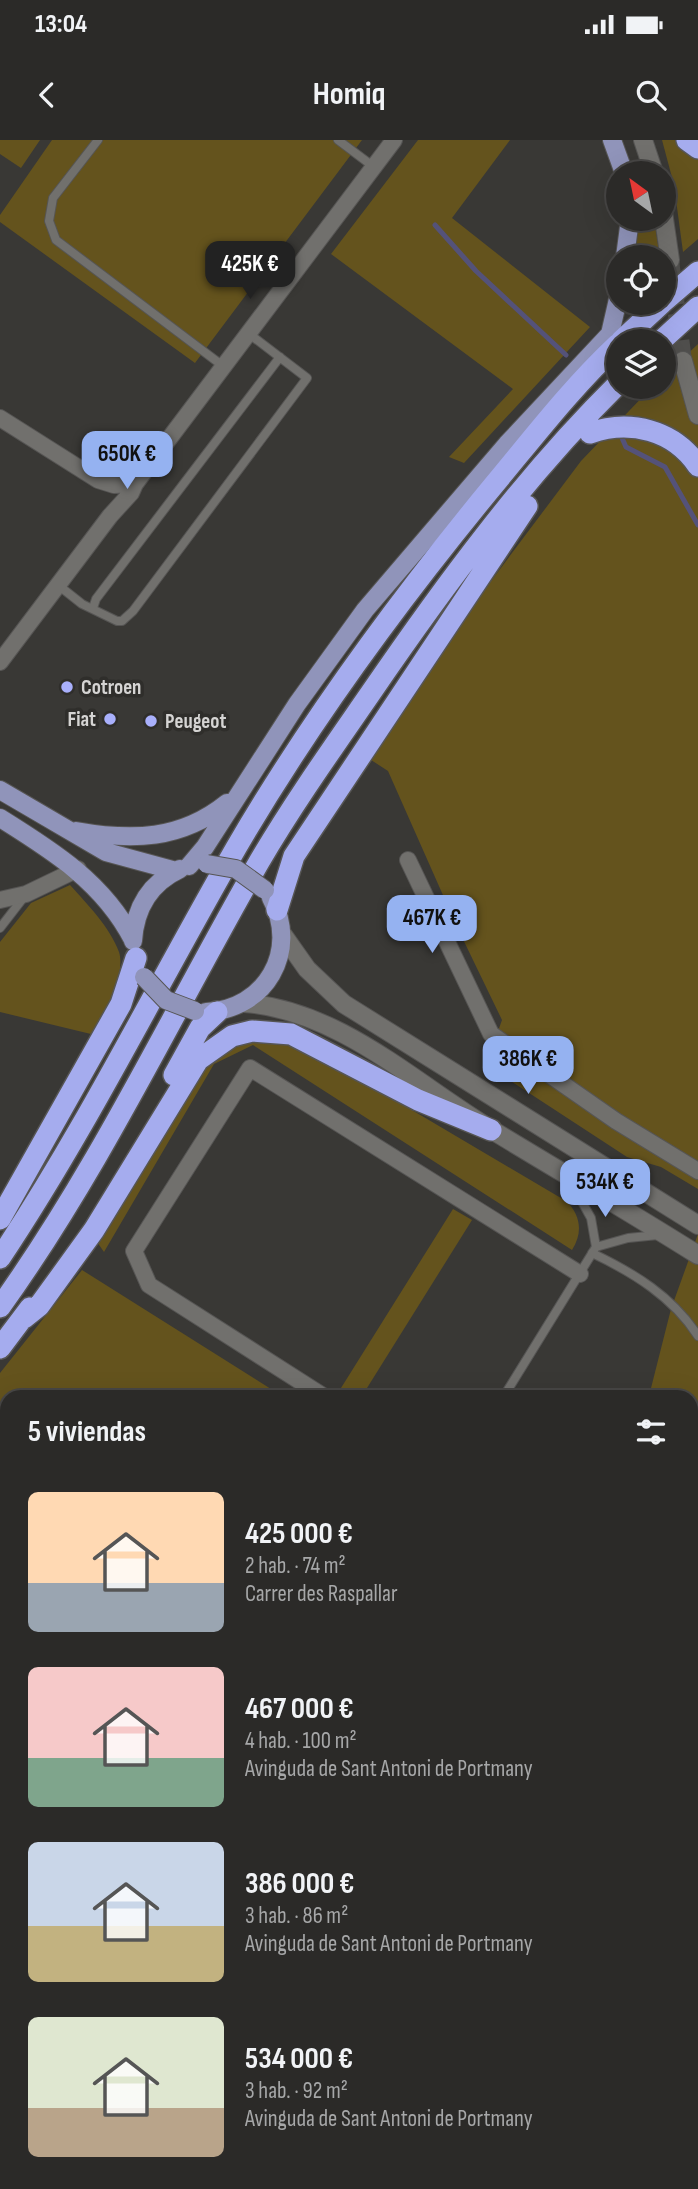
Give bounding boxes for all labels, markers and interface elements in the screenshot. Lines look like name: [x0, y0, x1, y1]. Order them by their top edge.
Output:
text: 13:04: [35, 9, 87, 40]
text: Homiq: [313, 75, 385, 114]
icon: back: [28, 76, 66, 114]
icon: search: [632, 76, 670, 114]
north arrow: [606, 161, 676, 231]
map controls: [606, 161, 676, 399]
pin: 425K €: [193, 242, 307, 301]
button: locate: [606, 245, 676, 315]
text: 425K €: [221, 250, 279, 278]
button: layers: [606, 329, 676, 399]
pin: 650K €: [70, 432, 184, 491]
text: 650K €: [98, 440, 156, 468]
place label: Cotroen: [81, 675, 141, 700]
marker: Cotroen: [59, 679, 75, 695]
place label: Fiat: [67, 707, 96, 732]
place label: Peugeot: [165, 709, 226, 734]
marker: Fiat: [102, 711, 118, 727]
marker: Peugeot: [143, 713, 159, 729]
pin: 467K €: [375, 896, 489, 955]
text: 467K €: [403, 904, 461, 932]
pin: 386K €: [471, 1037, 585, 1096]
text: 386K €: [499, 1045, 557, 1073]
pin: 534K €: [548, 1160, 662, 1219]
text: 534K €: [576, 1168, 634, 1196]
icon: filters: [632, 1413, 670, 1451]
text: 5 viviendas: [28, 1414, 146, 1450]
text: 425 000 €: [245, 1516, 353, 1552]
icon: home: [84, 1520, 168, 1604]
text: 2 hab. · 74 m²: [245, 1552, 346, 1580]
text: Carrer des Raspallar: [245, 1580, 398, 1608]
text: 467 000 €: [245, 1691, 354, 1727]
icon: home: [84, 1695, 168, 1779]
text: 4 hab. · 100 m²: [245, 1727, 357, 1755]
text: Avinguda de Sant Antoni de Portmany: [245, 1755, 533, 1783]
text: 386 000 €: [245, 1866, 354, 1902]
icon: home: [84, 1870, 168, 1954]
text: 3 hab. · 86 m²: [245, 1902, 348, 1930]
text: Avinguda de Sant Antoni de Portmany: [245, 1930, 533, 1958]
text: 534 000 €: [245, 2041, 353, 2077]
icon: home: [84, 2045, 168, 2129]
text: 3 hab. · 92 m²: [245, 2077, 348, 2105]
text: Avinguda de Sant Antoni de Portmany: [245, 2105, 533, 2133]

